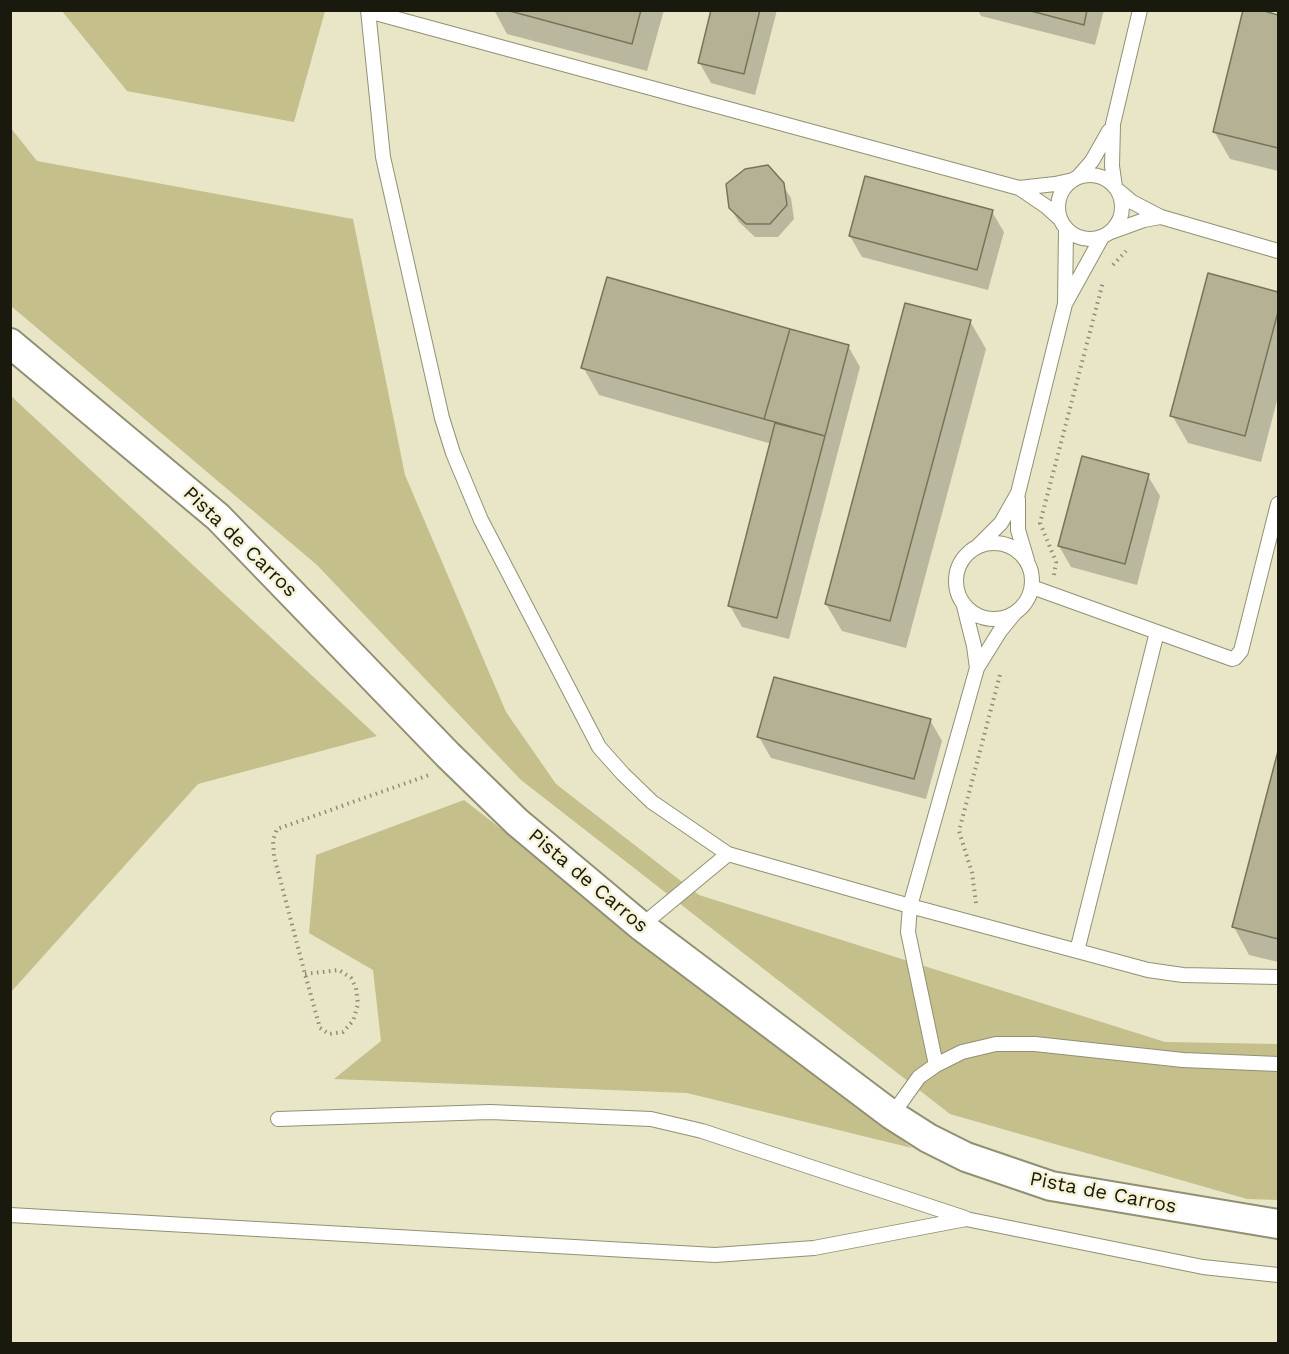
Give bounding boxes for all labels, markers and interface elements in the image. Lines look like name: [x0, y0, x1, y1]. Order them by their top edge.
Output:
street label: Pista de Carros: [178, 482, 302, 602]
street label: Pista de Carros: [523, 824, 653, 938]
street label: Pista de Carros: [1028, 1167, 1178, 1219]

